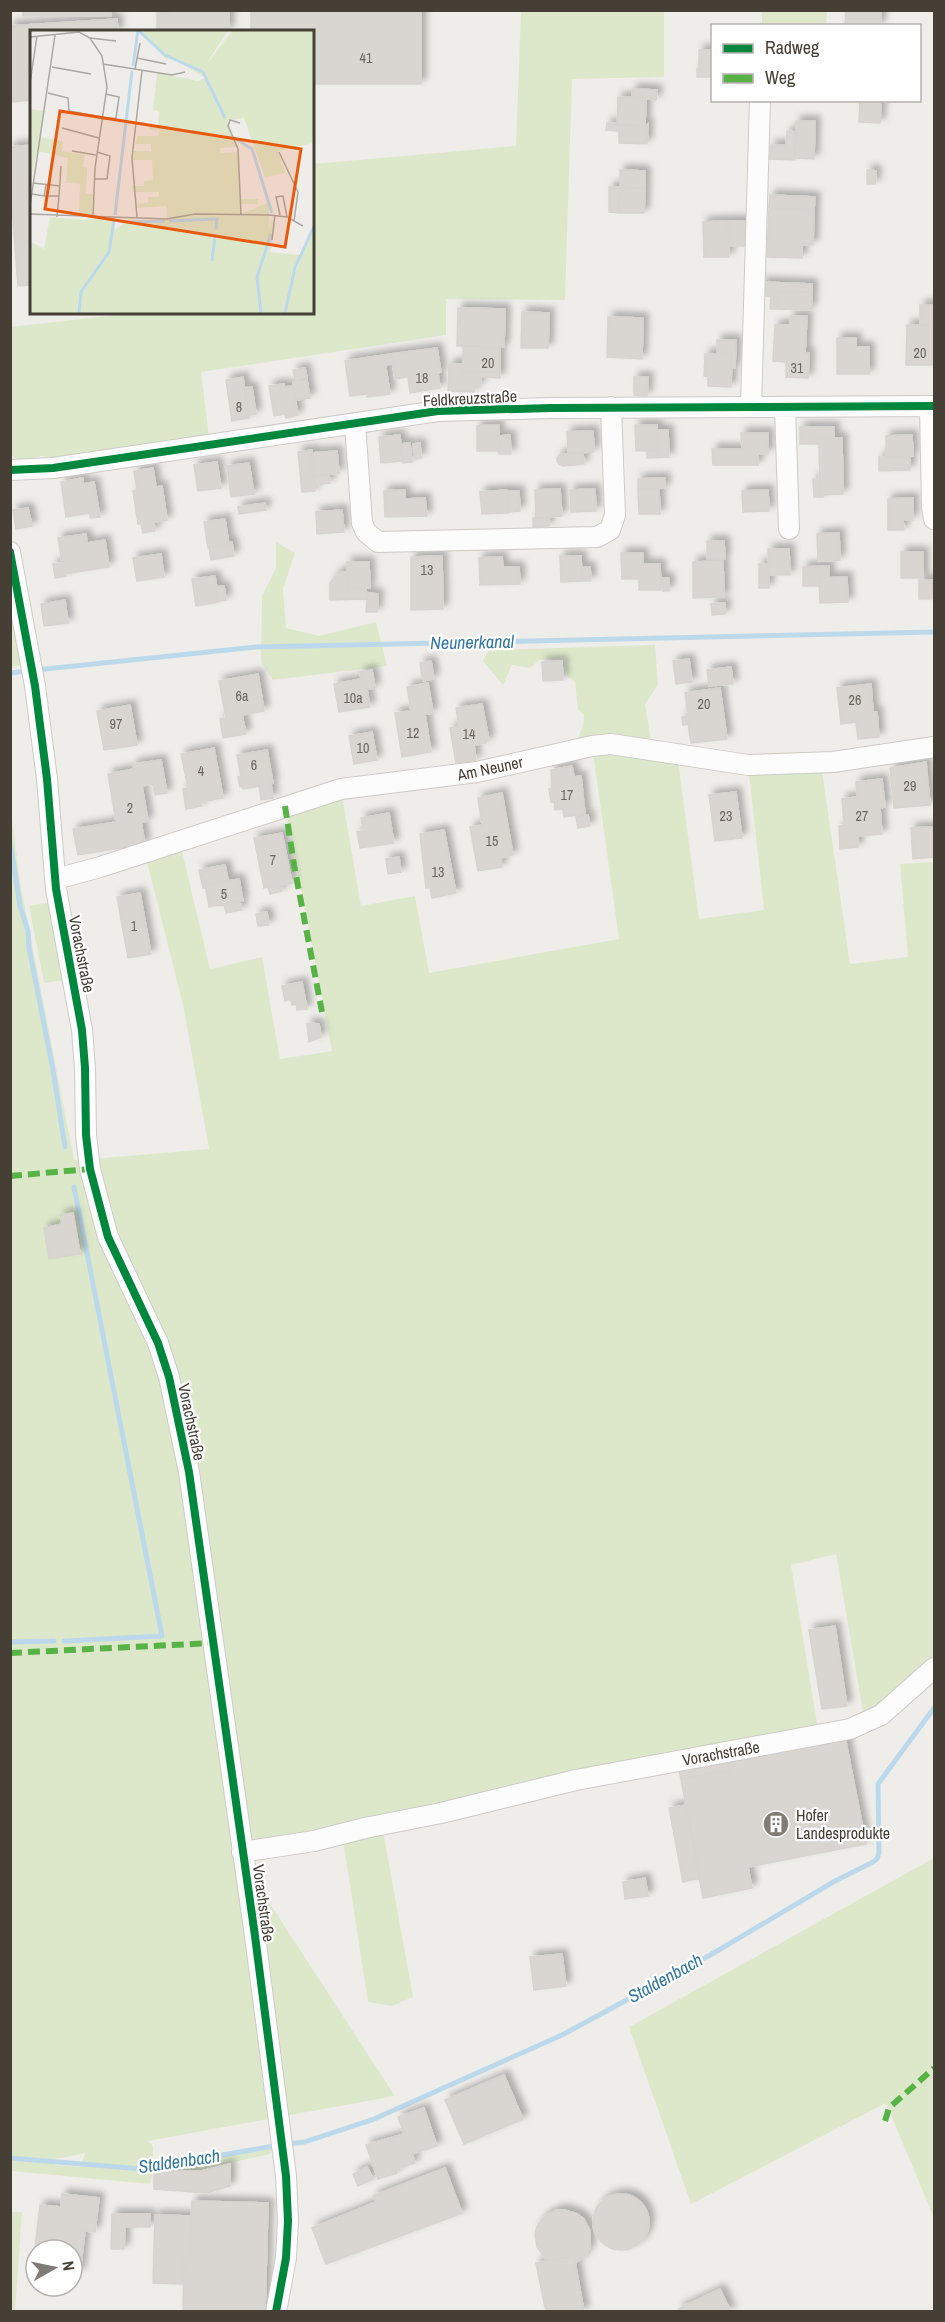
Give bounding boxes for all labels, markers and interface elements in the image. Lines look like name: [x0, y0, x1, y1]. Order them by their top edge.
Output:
legend: [711, 24, 921, 102]
inset map: [30, 30, 314, 314]
text: Radweg: [765, 35, 820, 60]
house number: 41: [360, 49, 373, 67]
text: Weg: [765, 65, 796, 90]
house number: 20: [914, 344, 926, 362]
house number: 20: [482, 354, 494, 372]
house number: 31: [791, 359, 804, 377]
house number: 18: [416, 369, 428, 387]
street label: Feldkreuzstraße: [422, 385, 518, 411]
house number: 8: [236, 398, 242, 416]
house number: 13: [421, 561, 433, 579]
water label: Neunerkanal: [430, 629, 515, 655]
house number: 6a: [236, 687, 249, 705]
house number: 10a: [343, 689, 363, 707]
house number: 26: [849, 691, 861, 709]
house number: 20: [698, 695, 710, 713]
house number: 97: [110, 715, 122, 733]
house number: 12: [407, 724, 419, 742]
house number: 14: [463, 725, 476, 743]
house number: 10: [357, 739, 369, 757]
street label: Am Neuner: [454, 750, 525, 786]
house number: 6: [251, 756, 257, 774]
house number: 4: [198, 762, 205, 780]
house number: 29: [904, 777, 916, 795]
house number: 17: [561, 786, 573, 804]
house number: 2: [127, 799, 133, 817]
house number: 23: [720, 807, 732, 825]
house number: 27: [856, 807, 868, 825]
house number: 15: [486, 832, 498, 850]
house number: 7: [270, 851, 276, 869]
house number: 13: [432, 863, 444, 881]
house number: 5: [221, 885, 227, 903]
street label: Vorachstraße: [64, 914, 100, 994]
house number: 1: [131, 917, 138, 935]
street label: Vorachstraße: [173, 1382, 211, 1462]
street label: Vorachstraße: [681, 1735, 761, 1771]
place label: Hofer Landesprodukte: [796, 1804, 890, 1844]
building icon: Hofer Landesprodukte: [761, 1809, 791, 1839]
street label: Vorachstraße: [248, 1863, 280, 1943]
water label: Staldenbach: [623, 1947, 707, 2009]
water label: Staldenbach: [137, 2143, 221, 2179]
north arrow: [24, 2238, 84, 2298]
text: N: [57, 2259, 80, 2272]

